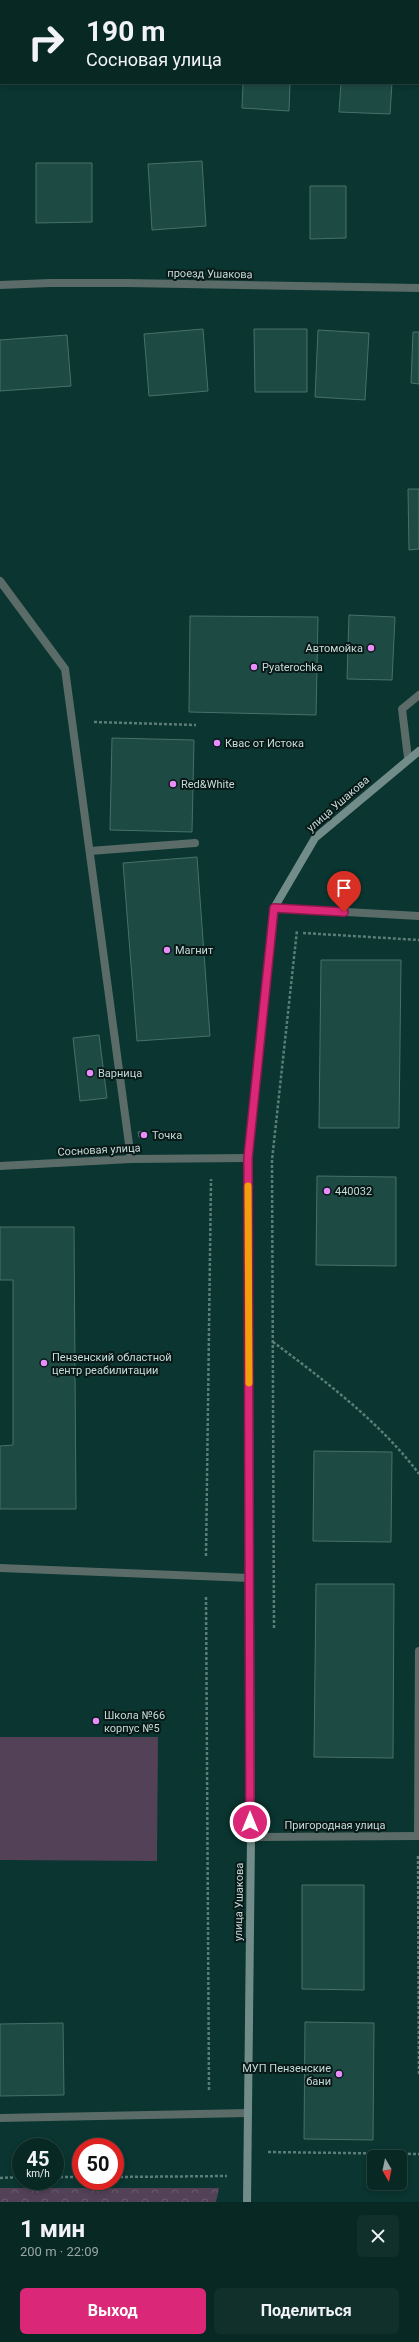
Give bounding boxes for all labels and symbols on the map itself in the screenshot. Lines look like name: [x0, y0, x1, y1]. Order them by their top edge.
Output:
street label: проезд Ушакова: [167, 267, 253, 281]
place label: Автомойка: [306, 642, 363, 655]
marker: Автомойка: [366, 643, 376, 653]
place label: Pyaterochka: [262, 661, 323, 674]
marker: Pyaterochka: [249, 662, 259, 672]
place label: Квас от Истока: [225, 737, 304, 750]
marker: Квас от Истока: [212, 738, 222, 748]
street label: улица Ушакова: [304, 773, 372, 835]
place label: Red&White: [181, 778, 235, 791]
marker: Red&White: [168, 779, 178, 789]
pin: [327, 871, 361, 912]
place label: Магнит: [175, 944, 214, 957]
marker: Магнит: [162, 945, 172, 955]
place label: Варница: [98, 1067, 142, 1080]
marker: Варница: [85, 1068, 95, 1078]
place label: Точка: [152, 1129, 182, 1142]
marker: Точка: [139, 1130, 149, 1140]
street label: Сосновая улица: [57, 1141, 141, 1159]
place label: 440032: [335, 1185, 372, 1198]
marker: 440032: [322, 1186, 332, 1196]
place label: Пензенский областной центр реабилитации: [52, 1351, 172, 1377]
marker: Пензенский областной центр реабилитации: [39, 1358, 49, 1368]
place label: Школа №66 корпус №5: [104, 1709, 165, 1735]
marker: Школа №66 корпус №5: [91, 1716, 101, 1726]
position arrow: [229, 1801, 271, 1843]
street label: Пригородная улица: [284, 1819, 386, 1832]
street label: улица Ушакова: [232, 1863, 246, 1941]
place label: МУП Пензенские бани: [242, 2062, 331, 2088]
marker: МУП Пензенские бани: [334, 2069, 344, 2079]
speed limit sign: 50: [72, 2138, 124, 2190]
north arrow: [367, 2150, 407, 2190]

